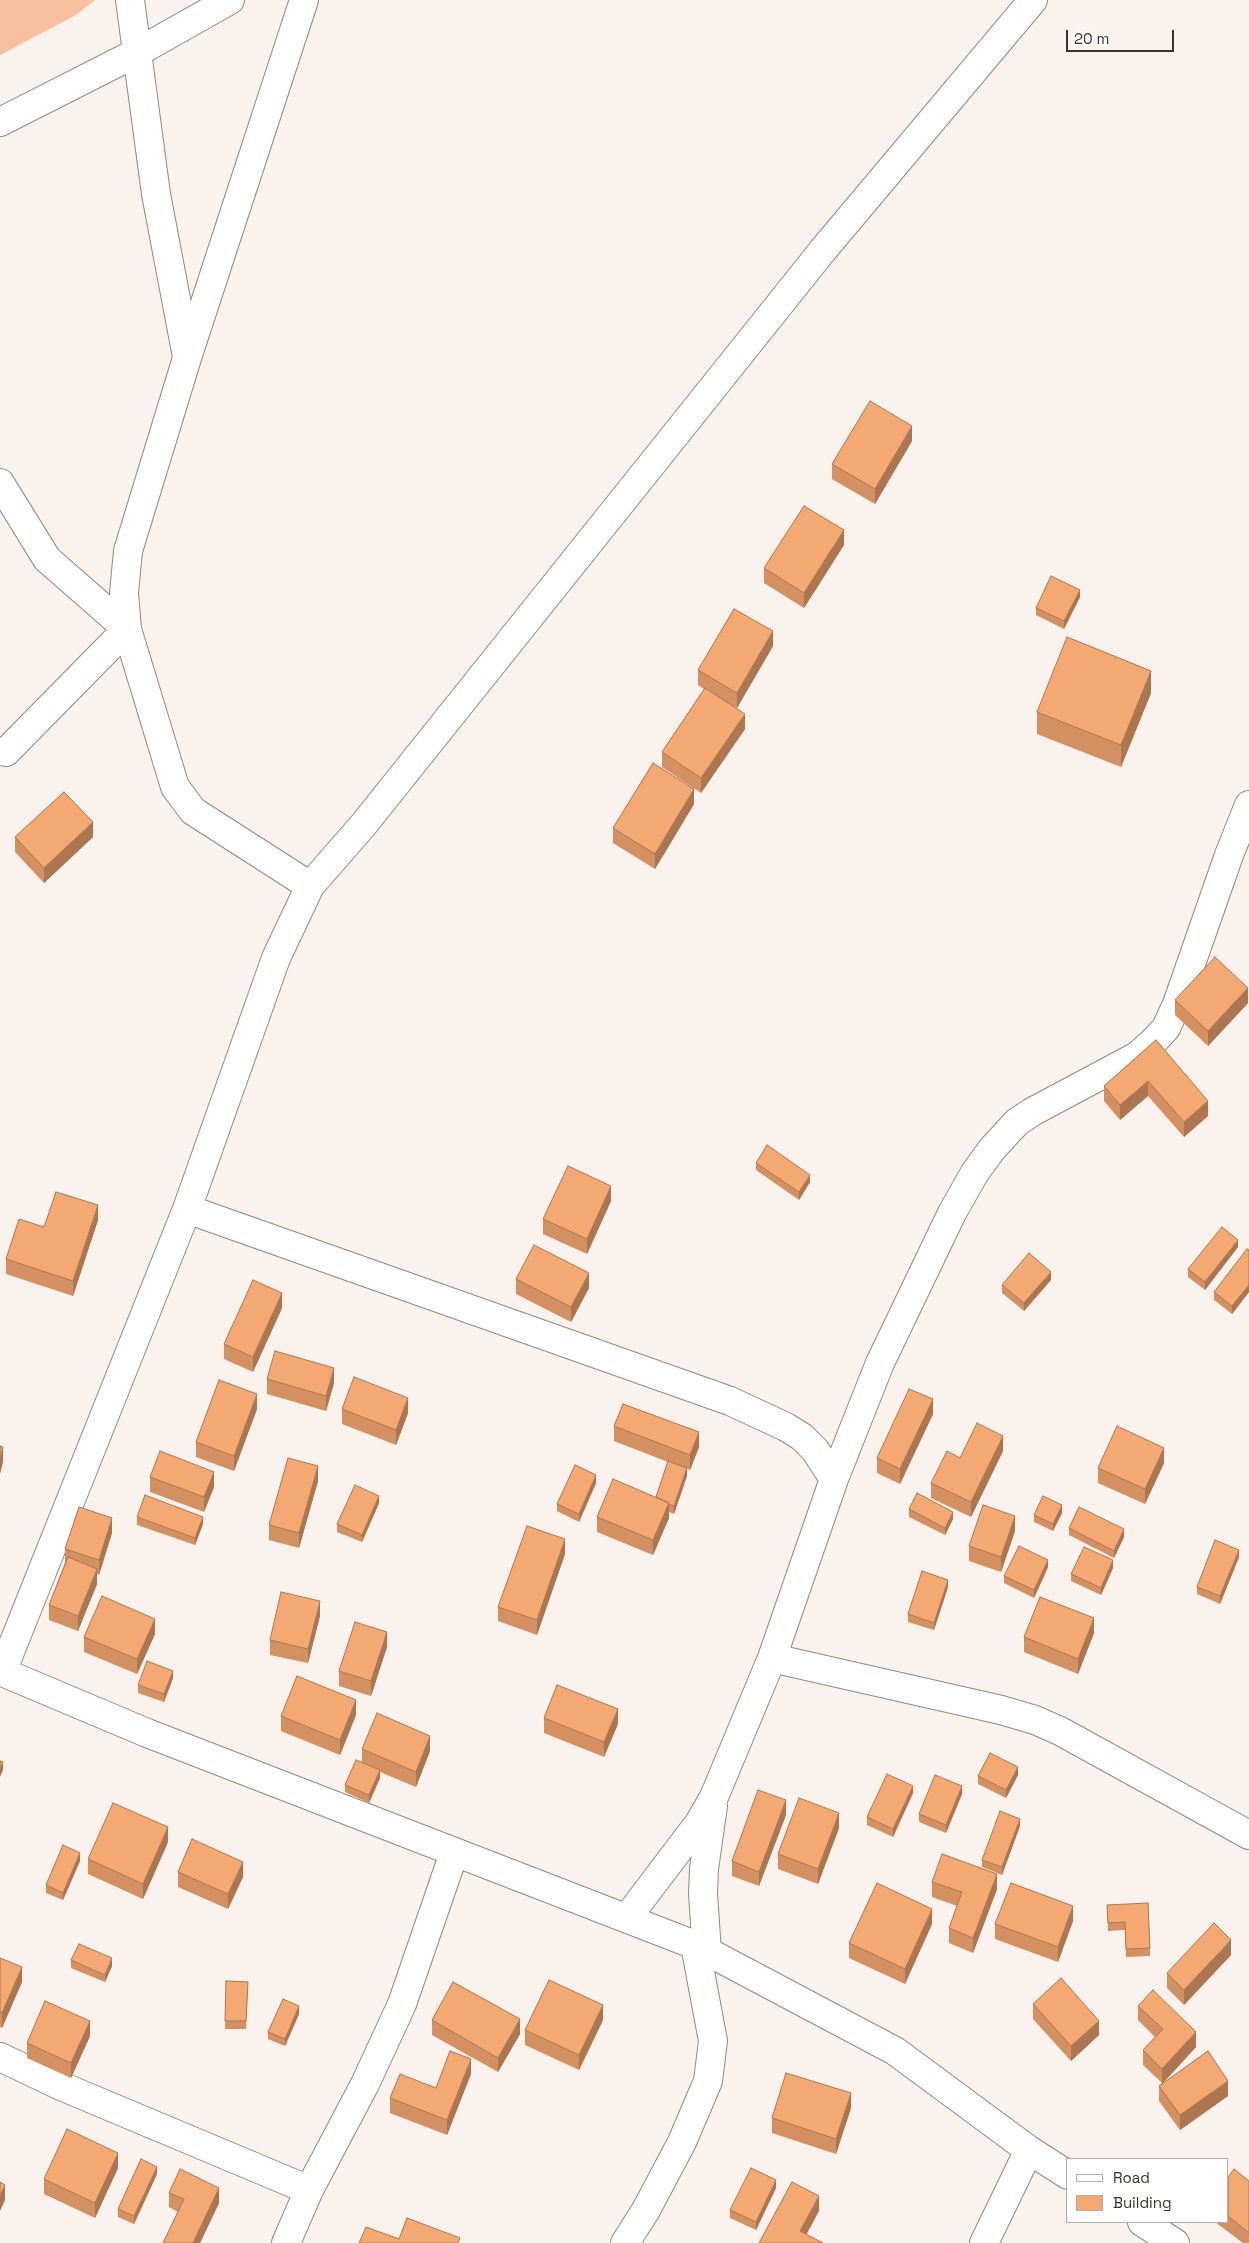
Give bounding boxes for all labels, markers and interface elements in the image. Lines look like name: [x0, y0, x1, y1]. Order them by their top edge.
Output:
scale bar: [1069, 20, 1176, 52]
text: 20 m: [1074, 29, 1109, 48]
legend: [1066, 2158, 1229, 2223]
text: Road: [1113, 2168, 1150, 2187]
text: Building: [1113, 2193, 1172, 2212]

